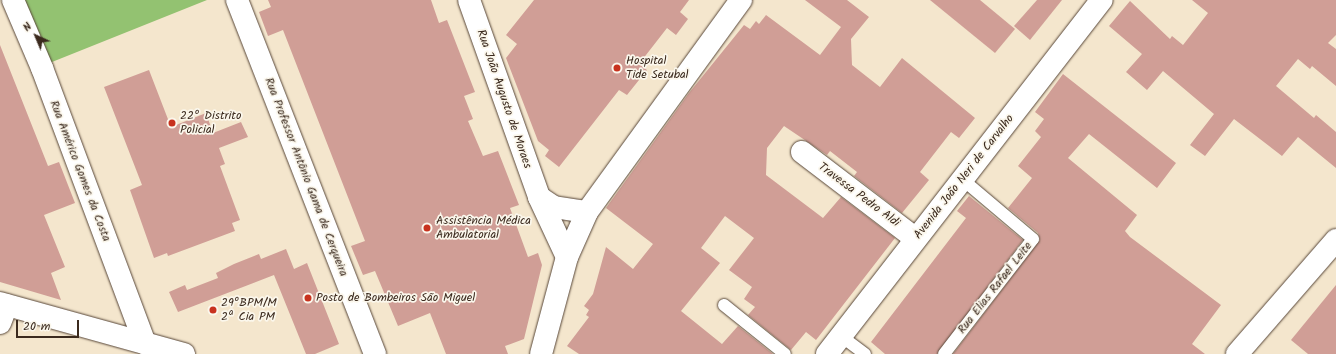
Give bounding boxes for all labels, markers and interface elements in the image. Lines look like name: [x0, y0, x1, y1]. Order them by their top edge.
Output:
north arrow: [16, 16, 56, 56]
text: N: [19, 18, 36, 36]
street label: Rua João Augusto de Moraes: [473, 28, 535, 170]
place label: Hospital Tide Setubal: [626, 54, 689, 82]
marker: Hospital Tide Setubal: [611, 62, 623, 74]
street label: Rua Professor Antônio Gama de Cerqueira: [261, 76, 351, 278]
street label: Rua Américo Gomes da Costa: [46, 98, 114, 244]
place label: 22º Distrito Policial: [180, 109, 241, 137]
street label: Avenida João Neri de Carvalho: [911, 112, 1017, 242]
marker: 22º Distrito Policial: [167, 118, 177, 128]
street label: Travessa Pedro Aldi: [815, 160, 903, 230]
place label: Assistência Médica Ambulatorial: [436, 214, 531, 242]
marker: Assistência Médica Ambulatorial: [421, 222, 433, 234]
street label: Rua Elias Rafael Leite: [955, 239, 1035, 337]
place label: Posto de Bombeiros São Miguel: [316, 291, 475, 305]
marker: Posto de Bombeiros São Miguel: [303, 293, 313, 303]
place label: 29ºBPM/M 2ª Cia PM: [221, 296, 277, 324]
marker: 29ºBPM/M 2ª Cia PM: [208, 305, 218, 315]
scale bar: [18, 312, 81, 338]
text: 20 m: [23, 317, 50, 336]

